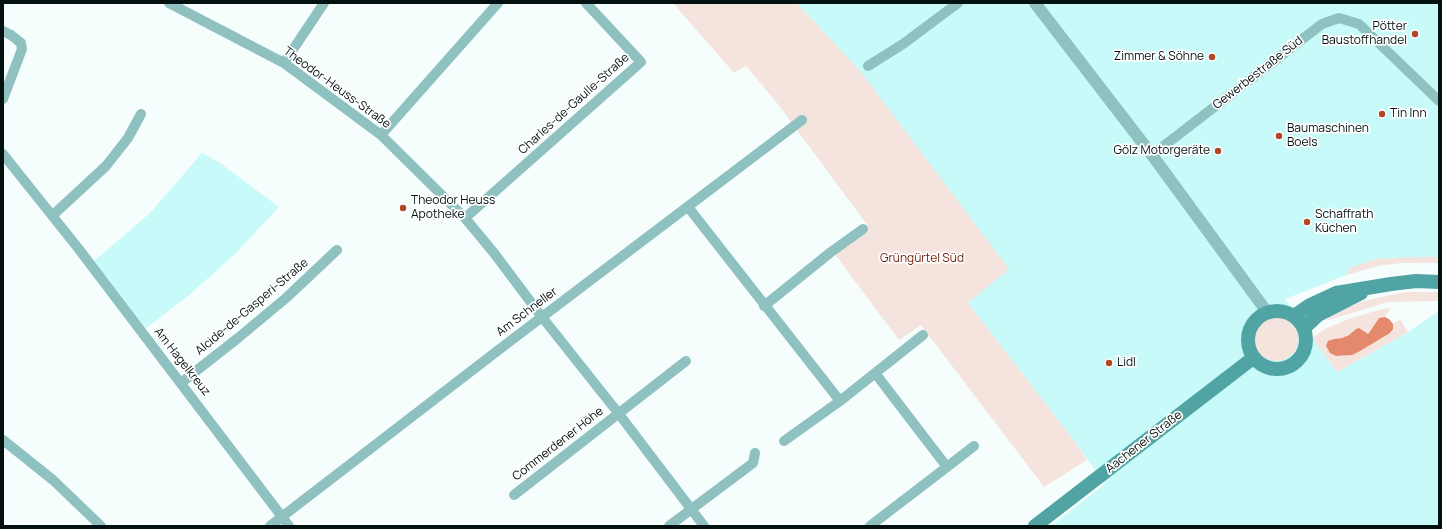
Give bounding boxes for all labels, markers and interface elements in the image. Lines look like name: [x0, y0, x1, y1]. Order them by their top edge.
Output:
place label: Pötter Baustoffhandel: [1322, 20, 1407, 48]
marker: Pötter Baustoffhandel: [1410, 29, 1420, 39]
street label: Gewerbestraße Süd: [1210, 34, 1306, 112]
street label: Theodor-Heuss-Straße: [281, 44, 393, 132]
street label: Charles-de-Gaulle-Straße: [516, 50, 632, 158]
place label: Zimmer & Söhne: [1114, 50, 1204, 64]
marker: Zimmer & Söhne: [1207, 52, 1217, 62]
place label: Tin Inn: [1390, 107, 1427, 121]
marker: Tin Inn: [1377, 109, 1387, 119]
place label: Baumaschinen Boels: [1287, 122, 1369, 150]
marker: Baumaschinen Boels: [1274, 131, 1284, 141]
place label: Gölz Motorgeräte: [1114, 144, 1210, 158]
marker: Gölz Motorgeräte: [1213, 146, 1223, 156]
place label: Theodor Heuss Apotheke: [411, 194, 495, 222]
marker: Theodor Heuss Apotheke: [398, 203, 408, 213]
place label: Schaffrath Küchen: [1315, 208, 1373, 236]
marker: Schaffrath Küchen: [1302, 217, 1312, 227]
park label: Grüngürtel Süd: [880, 252, 964, 266]
street label: Alcide-de-Gasperi-Straße: [193, 256, 311, 358]
street label: Am Schneller: [494, 284, 560, 340]
street label: Am Hagelkreuz: [151, 325, 213, 399]
place label: Lidl: [1117, 356, 1136, 370]
marker: Lidl: [1104, 358, 1114, 368]
street label: Commerdener Höhe: [510, 404, 606, 484]
street label: Aachener Straße: [1103, 408, 1185, 476]

